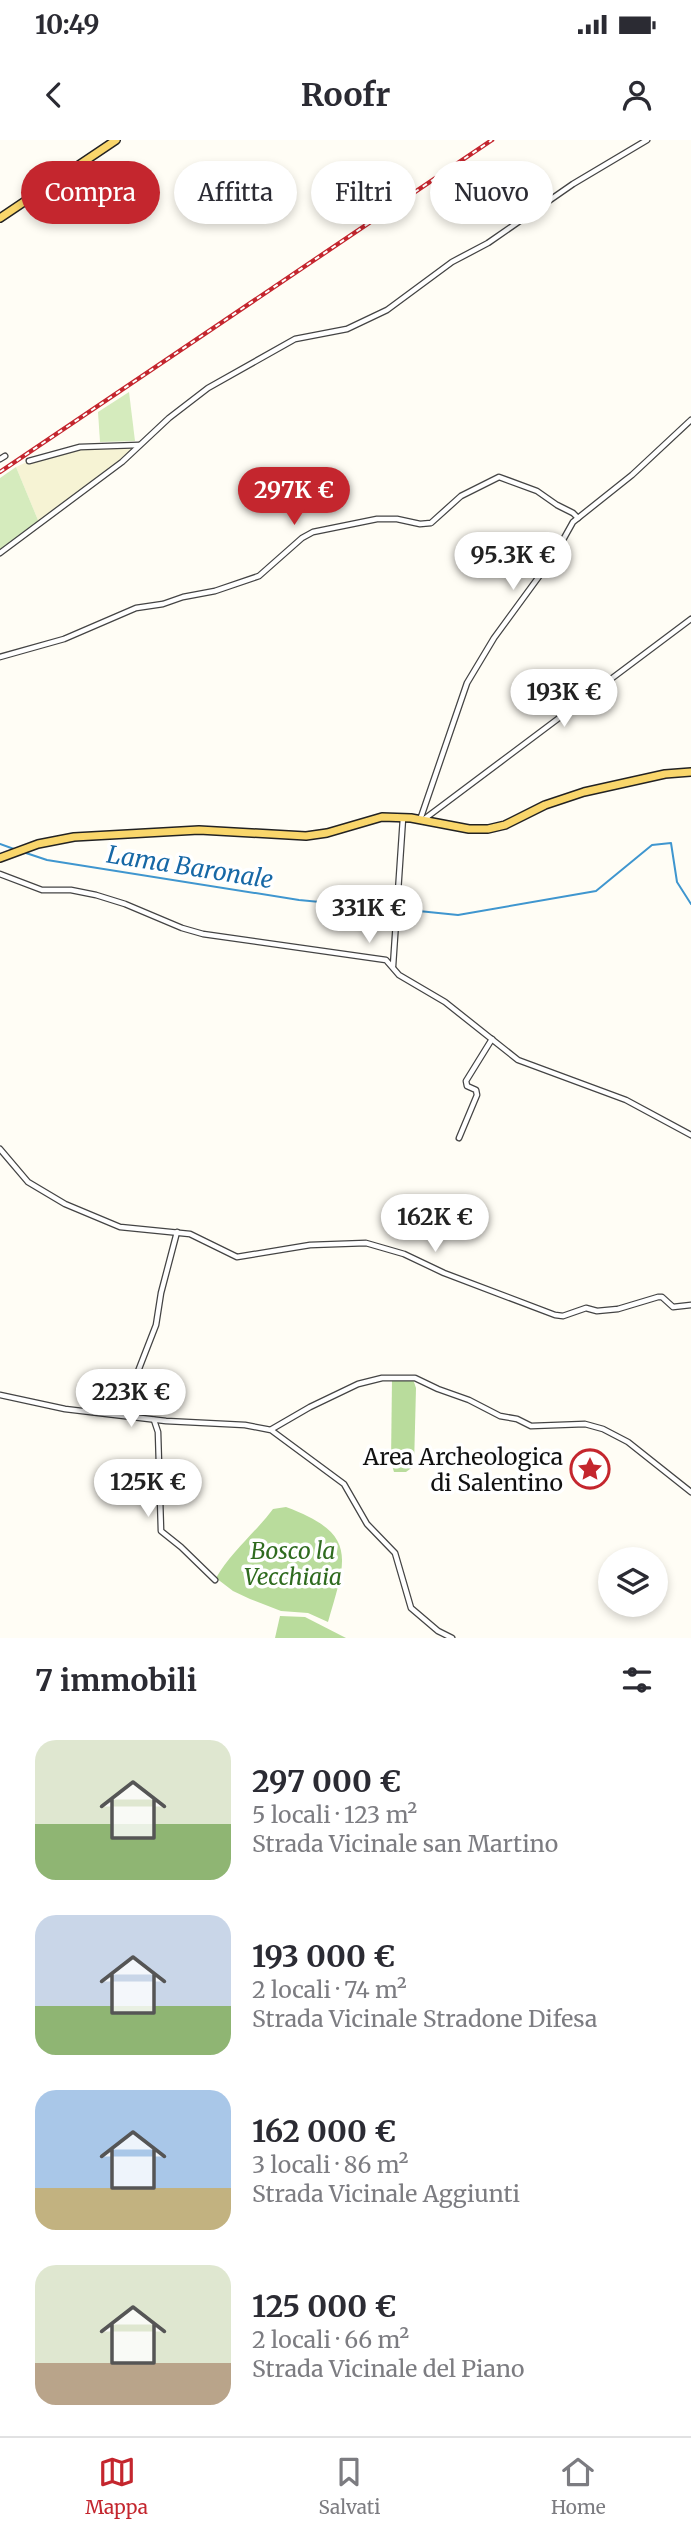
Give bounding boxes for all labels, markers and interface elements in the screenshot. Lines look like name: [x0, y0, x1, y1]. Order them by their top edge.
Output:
text: 10:49: [35, 8, 99, 41]
text: Roofr: [301, 75, 390, 115]
icon: back: [35, 76, 73, 114]
icon: person: [618, 76, 656, 114]
chip: Compra: [21, 161, 160, 224]
chip: Affitta: [174, 161, 297, 224]
chip: Filtri: [311, 161, 416, 224]
chip: Nuovo: [430, 161, 553, 224]
pin: 297K €: [237, 468, 351, 527]
text: 297K €: [254, 475, 334, 504]
pin: 95.3K €: [448, 532, 578, 592]
text: 95.3K €: [470, 540, 556, 569]
pin: 193K €: [507, 670, 621, 729]
text: 193K €: [526, 677, 602, 706]
water label: Lama Baronale: [105, 839, 275, 895]
pin: 331K €: [312, 886, 426, 945]
text: 331K €: [332, 893, 406, 922]
pin: 162K €: [378, 1194, 492, 1254]
text: 162K €: [397, 1202, 473, 1231]
pin: 223K €: [74, 1370, 188, 1429]
text: 223K €: [92, 1377, 170, 1406]
place label: Area Archeologica di Salentino: [362, 1442, 563, 1497]
place icon: Area Archeologica di Salentino: [569, 1448, 611, 1490]
pin: 125K €: [91, 1460, 205, 1519]
text: 125K €: [110, 1467, 186, 1496]
park label: Bosco la Vecchiaia: [244, 1536, 342, 1591]
map controls: [598, 1547, 668, 1617]
button: layers: [598, 1547, 668, 1617]
text: 7 immobili: [35, 1661, 197, 1699]
icon: filters: [618, 1661, 656, 1699]
text: 297 000 €: [252, 1762, 401, 1800]
icon: home: [91, 1768, 175, 1852]
text: 5 locali · 123 m²: [252, 1800, 417, 1829]
text: Strada Vicinale san Martino: [252, 1829, 558, 1858]
text: 193 000 €: [252, 1937, 395, 1975]
icon: home: [91, 1943, 175, 2027]
text: 2 locali · 74 m²: [252, 1975, 407, 2004]
text: Strada Vicinale Stradone Difesa: [252, 2004, 597, 2033]
text: 162 000 €: [252, 2112, 396, 2150]
icon: home: [91, 2118, 175, 2202]
text: 3 locali · 86 m²: [252, 2150, 408, 2179]
text: Strada Vicinale Aggiunti: [252, 2179, 520, 2208]
text: 125 000 €: [252, 2287, 396, 2325]
icon: home: [91, 2293, 175, 2377]
text: 2 locali · 66 m²: [252, 2325, 409, 2354]
text: Strada Vicinale del Piano: [252, 2354, 524, 2383]
tab: Mappa: [85, 2453, 148, 2519]
tab: Salvati: [318, 2453, 380, 2519]
tab: Home: [551, 2453, 606, 2519]

